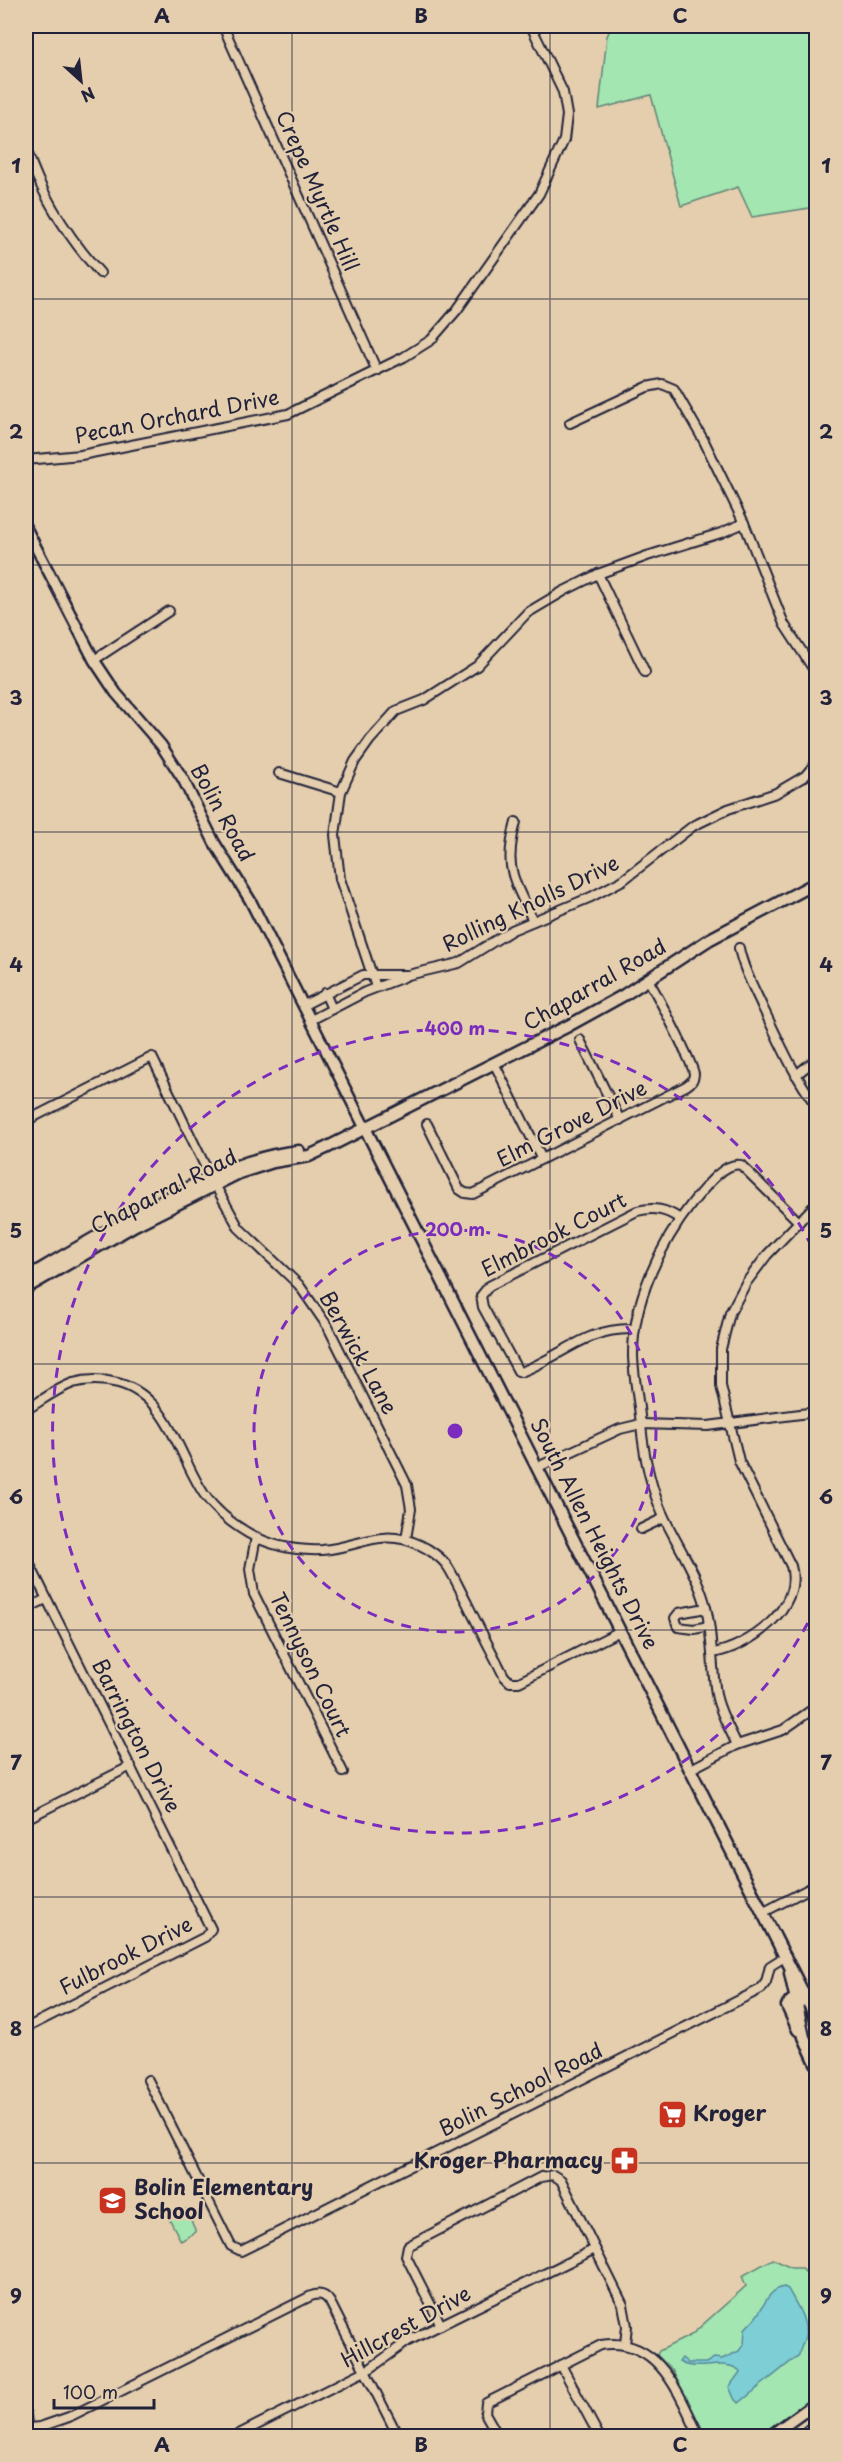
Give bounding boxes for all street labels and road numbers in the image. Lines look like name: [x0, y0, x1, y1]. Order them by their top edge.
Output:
street label: Crepe Myrtle Hill: [269, 105, 369, 276]
street label: Pecan Orchard Drive: [72, 380, 281, 451]
street label: Bolin Road: [184, 757, 264, 867]
street label: Rolling Knolls Drive: [436, 846, 624, 959]
street label: Chaparral Road: [516, 929, 672, 1037]
street label: Elm Grove Drive: [490, 1071, 652, 1174]
street label: Chaparral Road: [84, 1139, 242, 1241]
street label: Elmbrook Court: [475, 1183, 631, 1284]
street label: Berwick Lane: [313, 1284, 407, 1420]
street label: South Allen Heights Drive: [523, 1412, 668, 1654]
street label: Tennyson Court: [263, 1586, 361, 1742]
street label: Barrington Drive: [85, 1653, 190, 1818]
street label: Fulbrook Drive: [53, 1907, 197, 2002]
street label: Bolin School Road: [433, 2033, 608, 2143]
street label: Hillcrest Drive: [334, 2276, 476, 2374]

